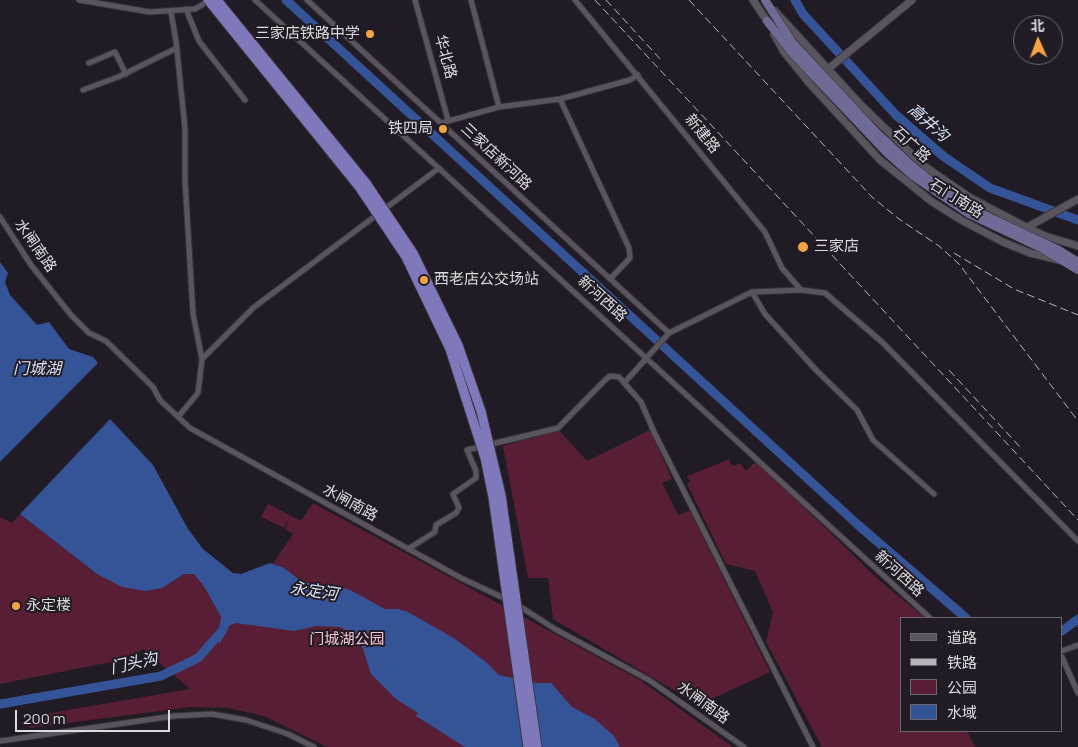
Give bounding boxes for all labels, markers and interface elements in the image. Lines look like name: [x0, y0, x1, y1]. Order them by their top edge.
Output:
north arrow: [1013, 15, 1063, 65]
text: 北: [1030, 16, 1045, 35]
place label: 三家店铁路中学: [255, 25, 360, 43]
marker: 三家店铁路中学: [364, 28, 376, 40]
street label: 华北路: [430, 33, 460, 81]
water label: 高井沟: [904, 100, 952, 146]
street label: 新建路: [681, 111, 723, 157]
place label: 铁四局: [388, 120, 433, 138]
street label: 三家店新河路: [457, 120, 535, 194]
marker: 铁四局: [437, 123, 449, 135]
street label: 石广路: [888, 123, 934, 167]
street label: 石门南路: [926, 175, 986, 223]
street label: 水闸南路: [10, 216, 60, 276]
place label: 三家店: [814, 238, 859, 256]
marker: 三家店: [796, 240, 810, 254]
place label: 西老店公交场站: [434, 271, 539, 289]
street label: 新河西路: [574, 272, 630, 326]
marker: 西老店公交场站: [418, 274, 430, 286]
water label: 门城湖: [13, 360, 61, 380]
street label: 水闸南路: [319, 481, 381, 525]
street label: 新河西路: [871, 547, 927, 601]
water label: 永定河: [289, 579, 339, 605]
place label: 永定楼: [26, 597, 71, 615]
marker: 永定楼: [10, 600, 22, 612]
legend: [900, 617, 1063, 732]
text: 道路: [947, 627, 977, 648]
park label: 门城湖公园: [310, 631, 384, 649]
water label: 门头沟: [109, 650, 159, 678]
text: 铁路: [947, 652, 977, 673]
text: 公园: [947, 677, 977, 698]
street label: 水闸南路: [673, 678, 733, 728]
scale bar: [18, 700, 172, 732]
text: 水域: [947, 702, 977, 723]
text: 200 m: [23, 708, 66, 729]

